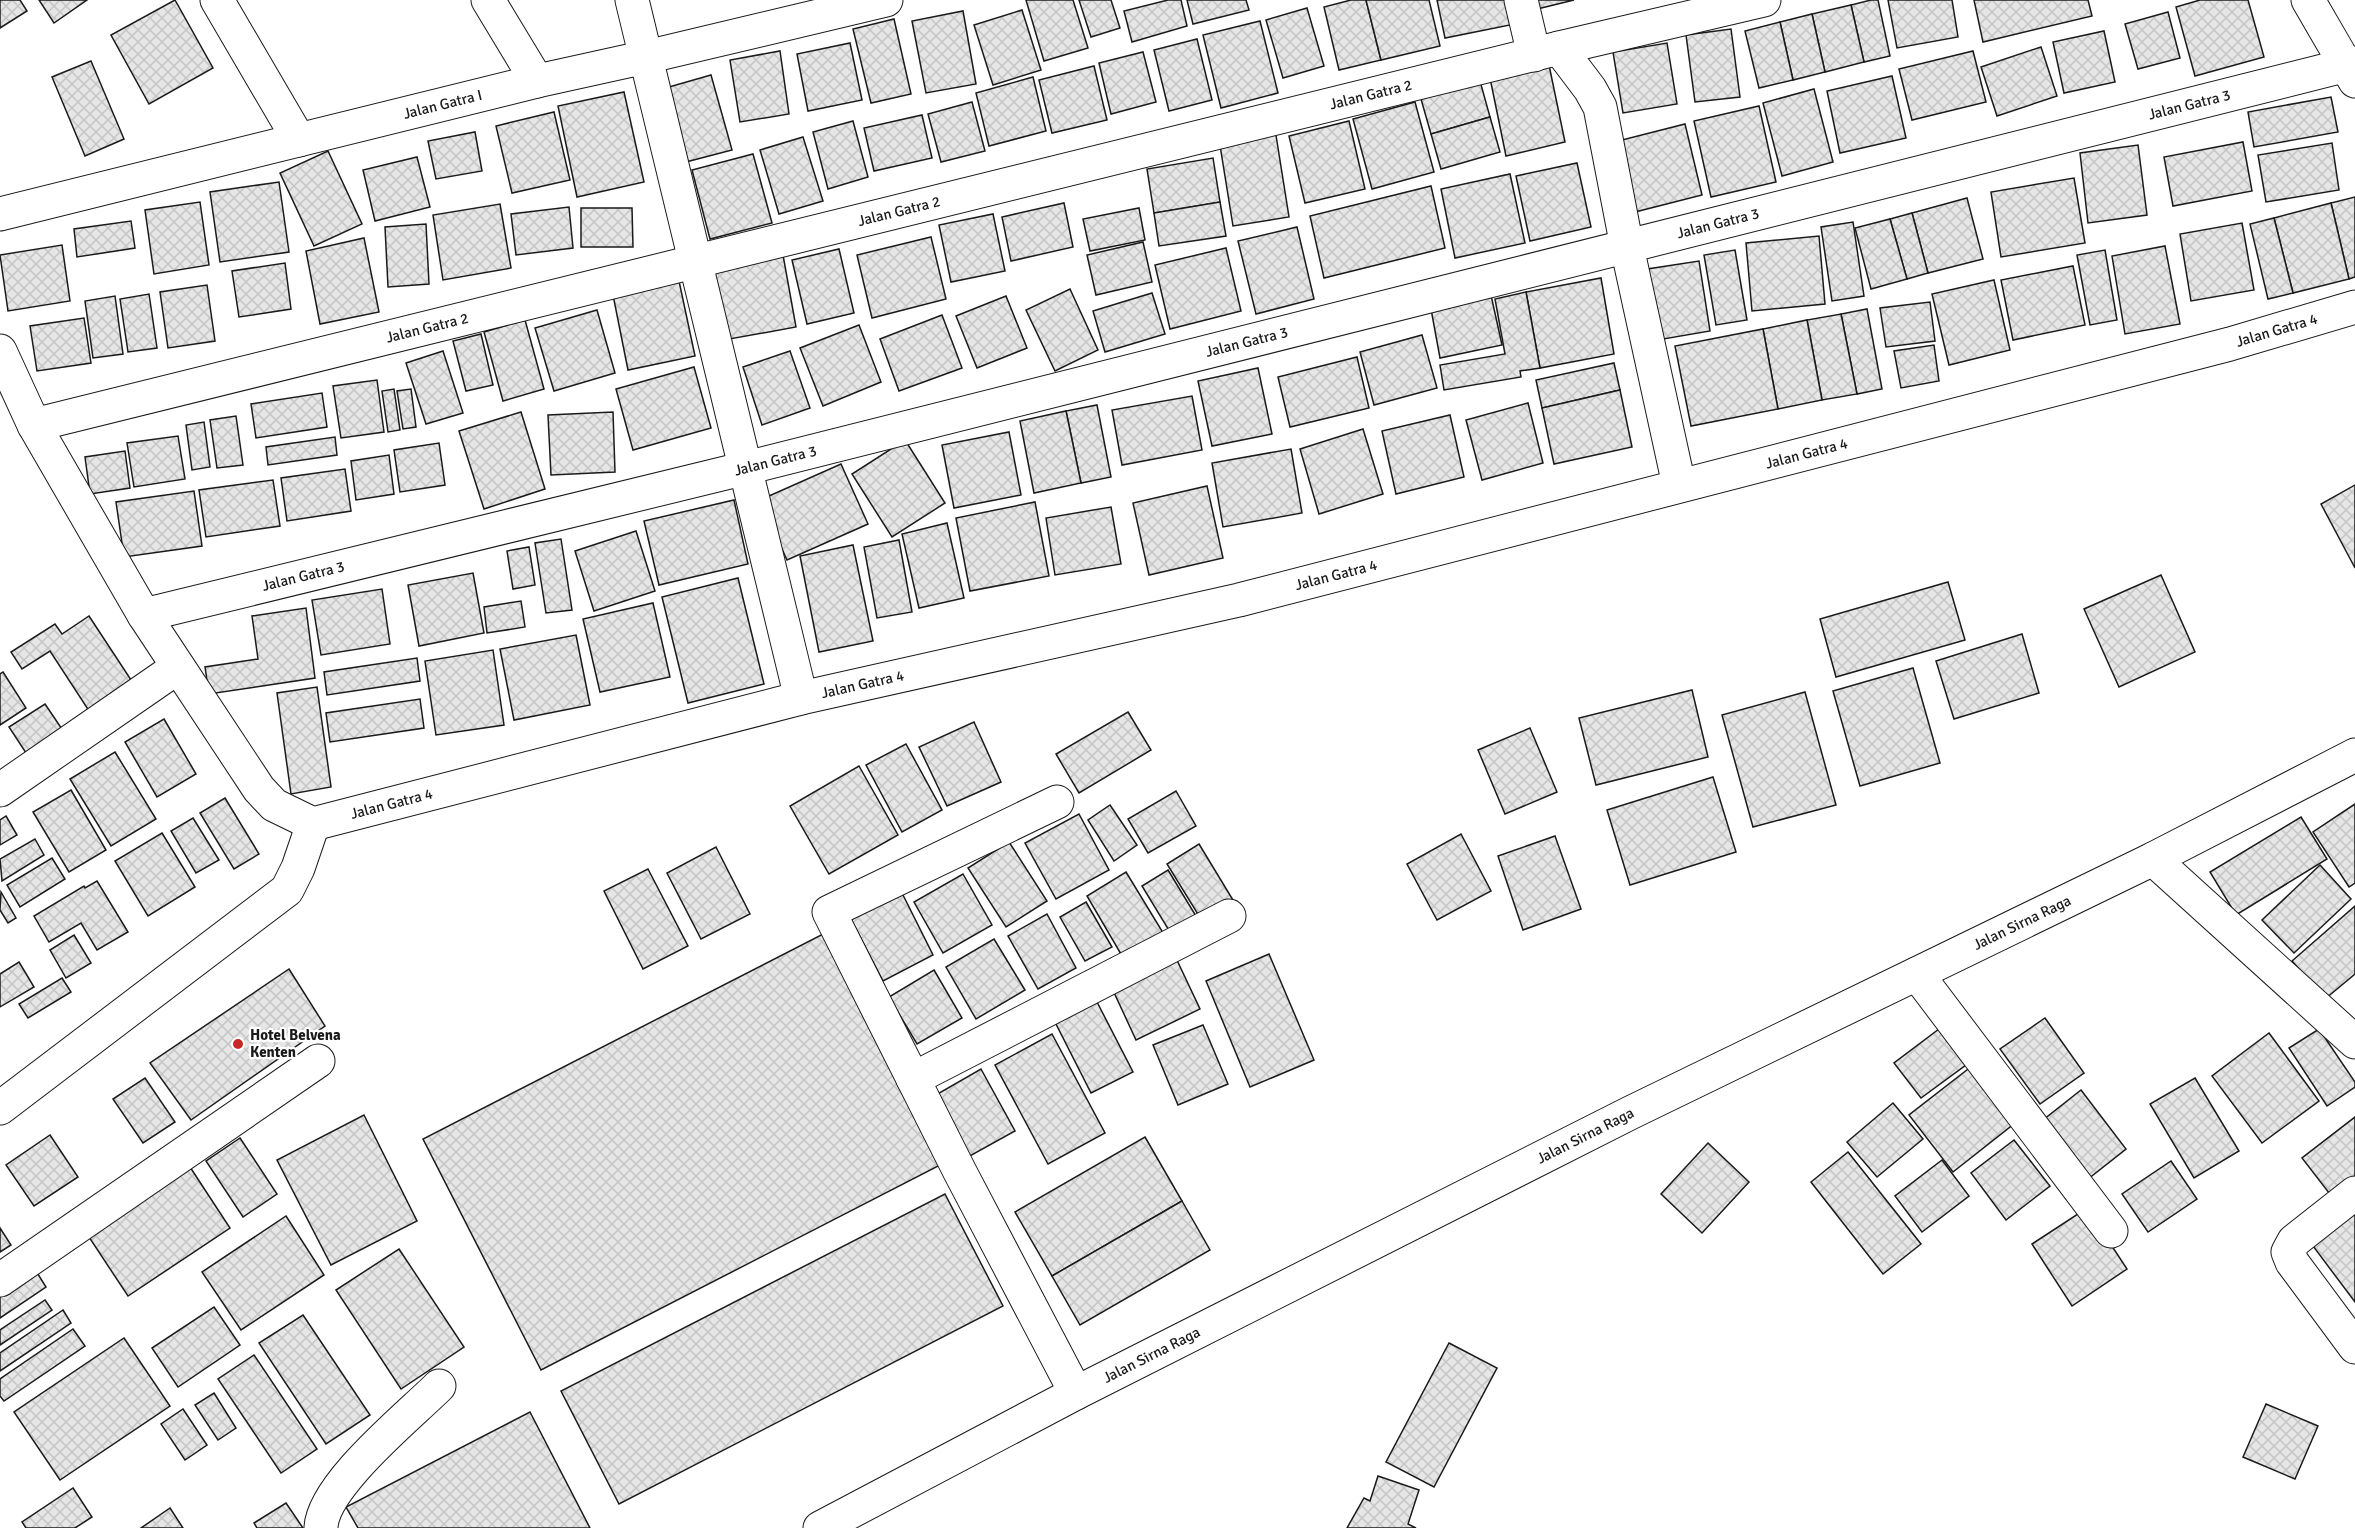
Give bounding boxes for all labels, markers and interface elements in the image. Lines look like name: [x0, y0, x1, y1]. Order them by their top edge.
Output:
street label: Jalan Gatra 2: [1328, 76, 1414, 113]
street label: Jalan Gatra I: [401, 86, 484, 123]
street label: Jalan Gatra 3: [2146, 86, 2232, 124]
street label: Jalan Gatra 2: [856, 192, 942, 230]
street label: Jalan Gatra 3: [1675, 204, 1761, 242]
street label: Jalan Gatra 2: [384, 309, 470, 347]
street label: Jalan Gatra 4: [2234, 310, 2320, 351]
street label: Jalan Gatra 3: [1204, 323, 1290, 361]
street label: Jalan Gatra 4: [1764, 434, 1850, 473]
street label: Jalan Gatra 3: [732, 442, 818, 480]
street label: Jalan Gatra 4: [1293, 556, 1379, 594]
street label: Jalan Gatra 3: [260, 557, 346, 595]
street label: Jalan Gatra 4: [820, 666, 906, 702]
street label: Jalan Gatra 4: [348, 784, 435, 823]
street label: Jalan Sirna Raga: [1970, 891, 2074, 954]
place label: Hotel Belvena Kenten: [250, 1026, 341, 1061]
marker: Hotel Belvena Kenten: [231, 1037, 245, 1051]
street label: Jalan Sirna Raga: [1534, 1104, 1637, 1168]
street label: Jalan Sirna Raga: [1100, 1323, 1203, 1387]

